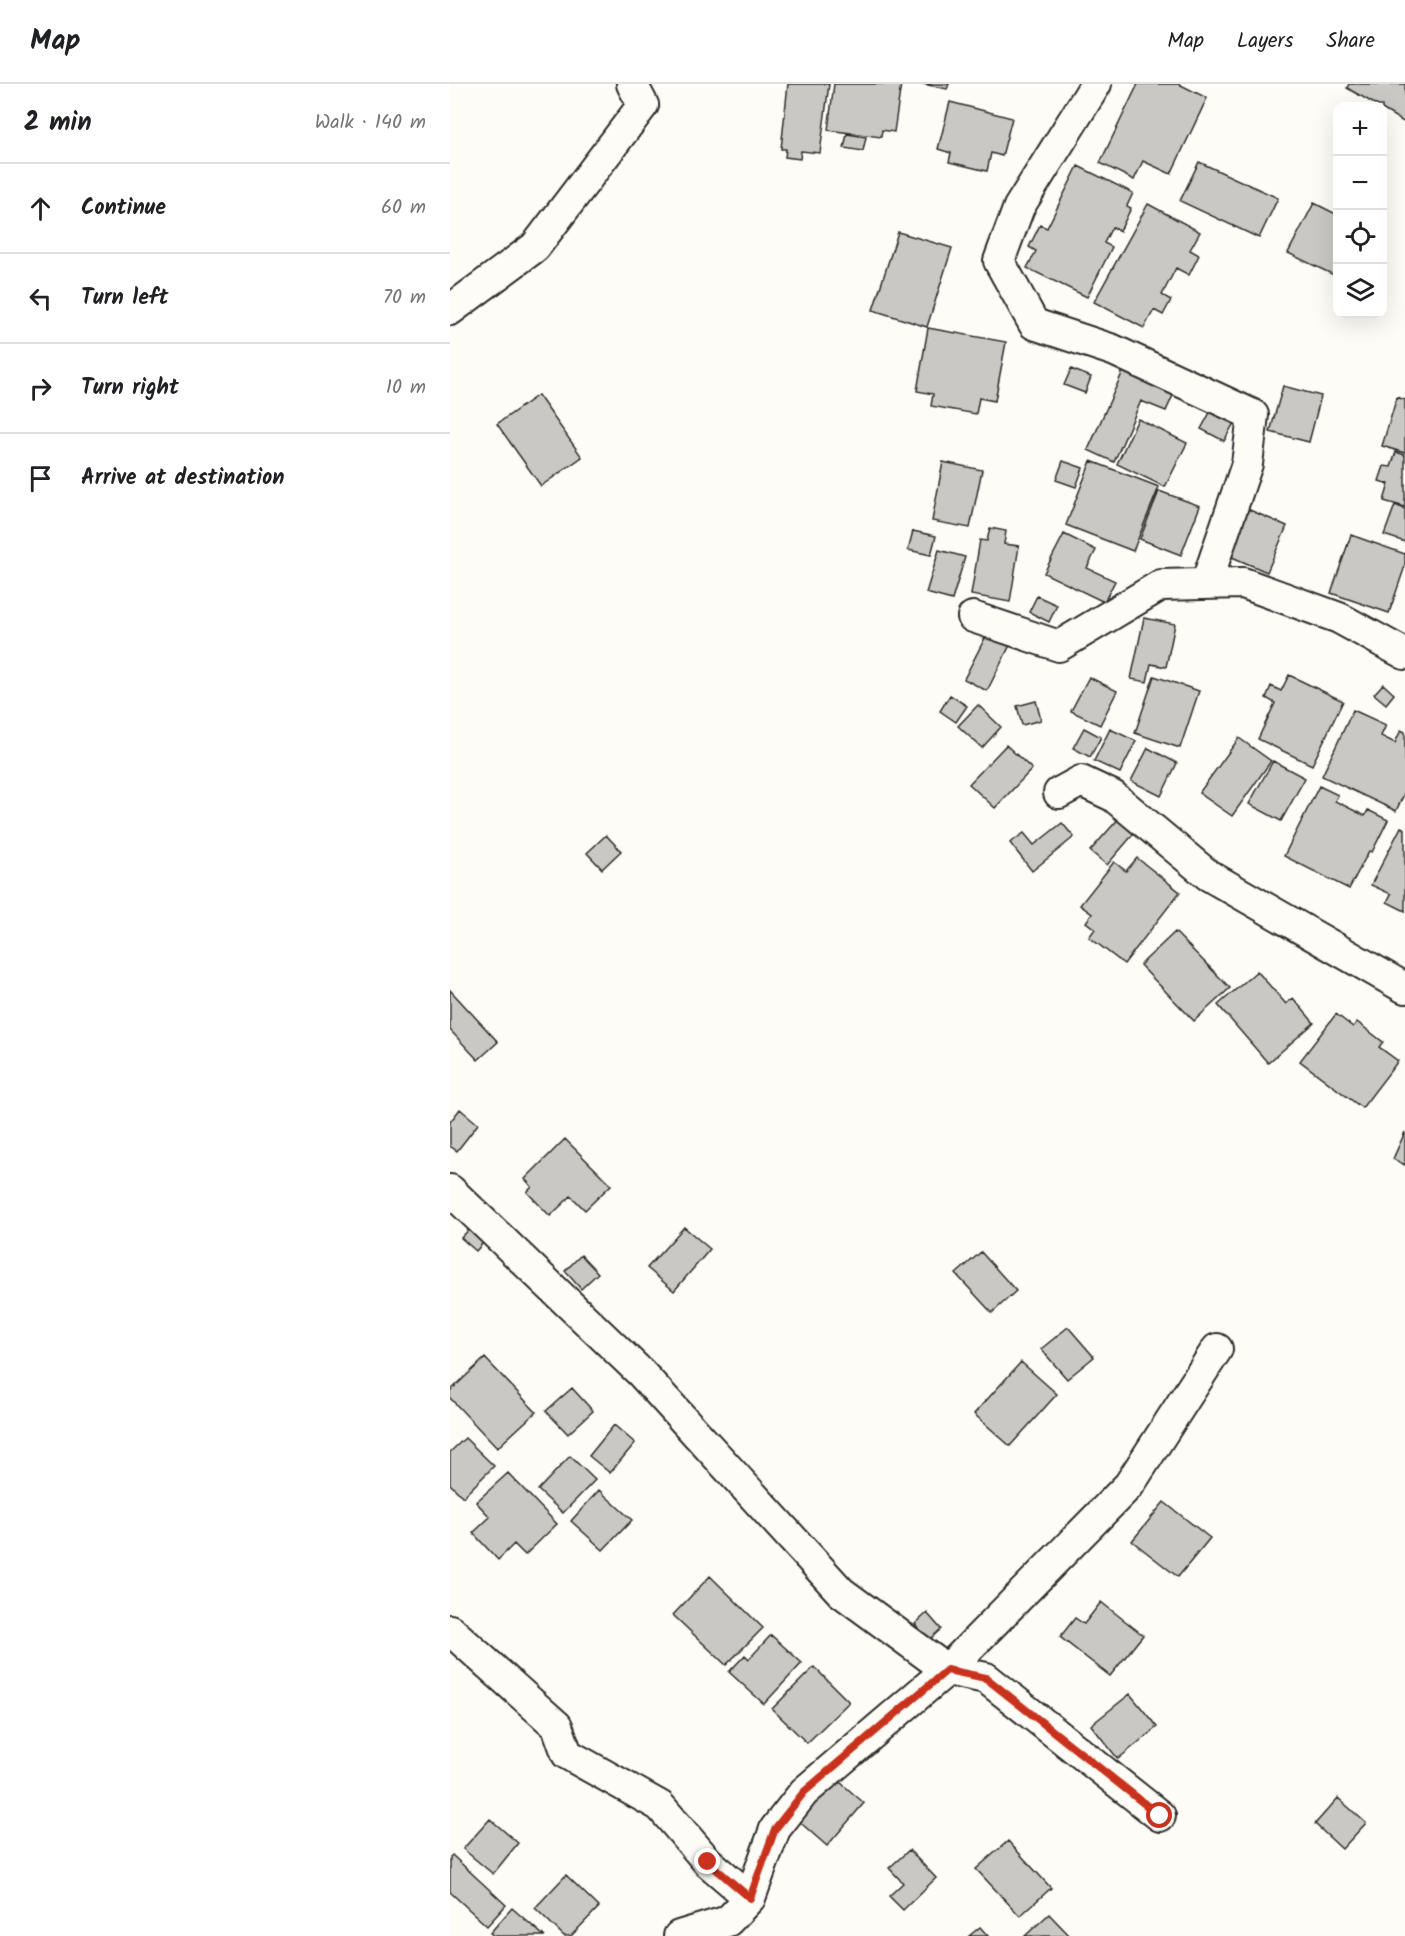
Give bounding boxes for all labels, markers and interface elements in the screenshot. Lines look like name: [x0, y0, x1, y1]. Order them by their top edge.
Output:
text: Map: [30, 19, 81, 64]
text: Map: [1167, 25, 1204, 58]
text: Layers: [1237, 25, 1293, 58]
text: Share: [1326, 25, 1375, 58]
text: 2 min: [24, 102, 92, 144]
map controls: [1333, 102, 1387, 318]
button: +: [1333, 102, 1387, 156]
text: Walk · 140 m: [315, 107, 426, 139]
button: −: [1333, 156, 1387, 210]
text: Continue: [81, 191, 166, 226]
icon: ahead: [24, 192, 57, 225]
text: 60 m: [381, 192, 426, 224]
button: locate: [1333, 210, 1387, 264]
button: layers: [1333, 264, 1387, 318]
text: Turn left: [81, 281, 168, 316]
icon: left: [24, 282, 57, 315]
text: 70 m: [383, 282, 426, 314]
text: Turn right: [81, 371, 179, 406]
icon: right: [24, 372, 57, 405]
text: 10 m: [386, 372, 426, 404]
text: Arrive at destination: [81, 461, 284, 496]
icon: arrive: [24, 462, 57, 495]
route start: [1146, 1802, 1172, 1828]
route end: [694, 1848, 720, 1874]

